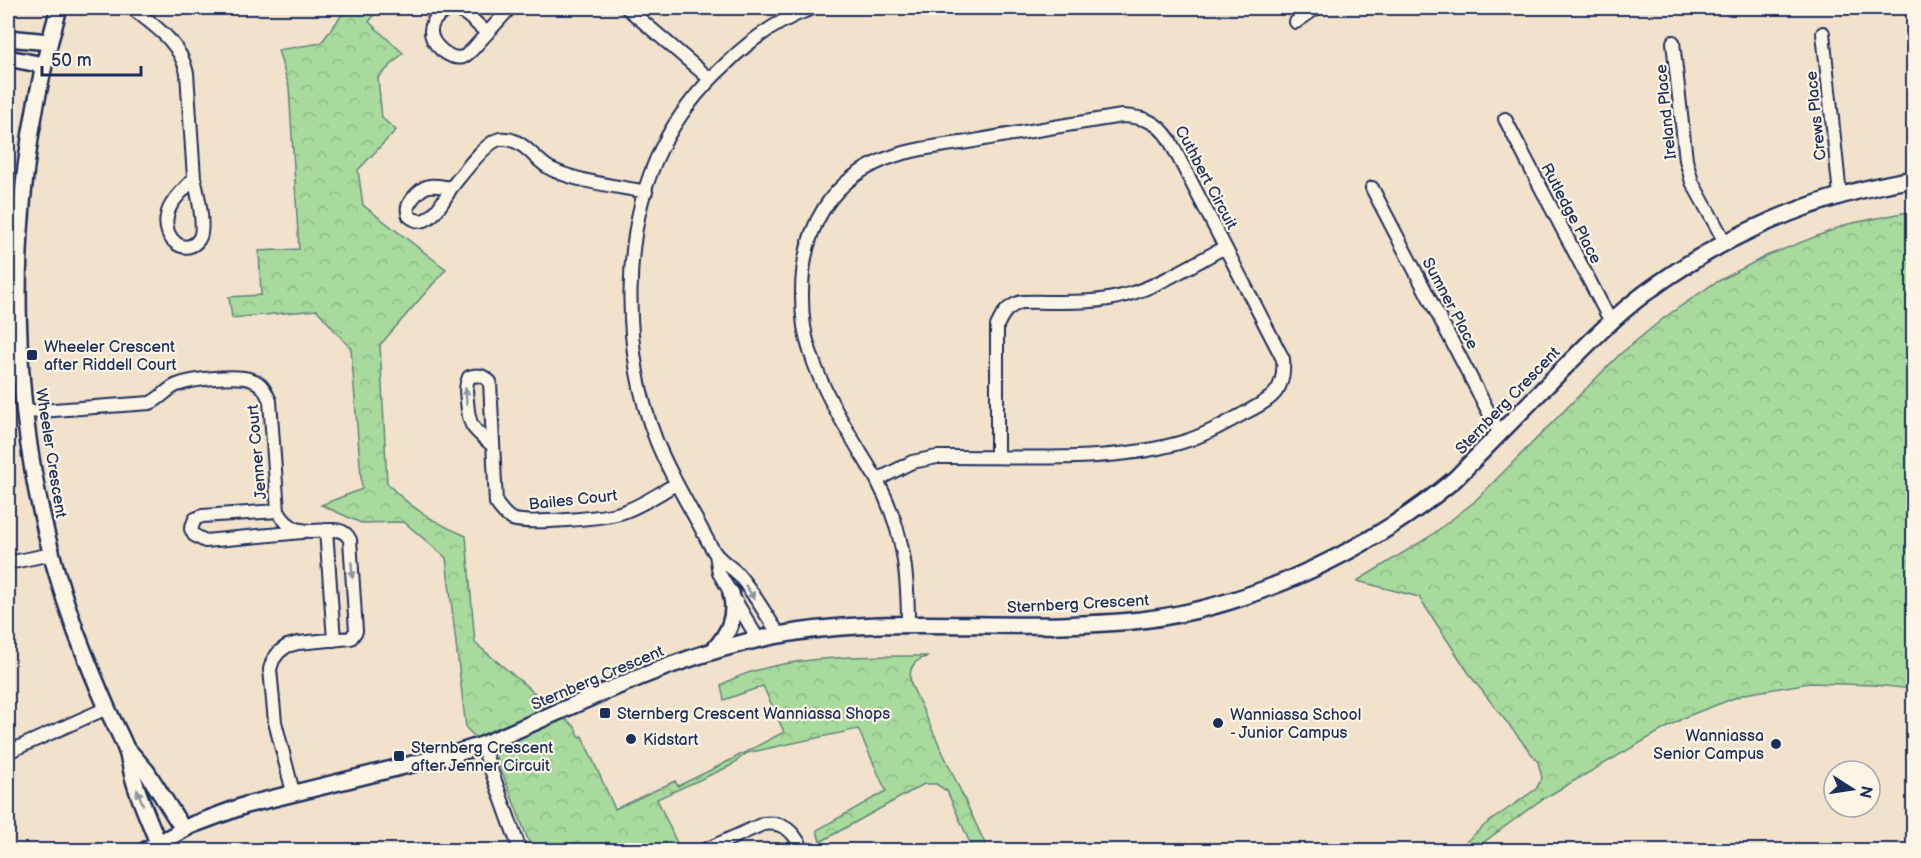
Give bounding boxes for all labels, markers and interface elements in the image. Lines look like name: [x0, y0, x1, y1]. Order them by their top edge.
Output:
scale bar: [42, 39, 141, 77]
text: 50 m: [51, 50, 92, 71]
street label: Ireland Place: [1652, 63, 1681, 160]
street label: Crews Place: [1802, 70, 1831, 162]
street label: Cuthbert Circuit: [1170, 123, 1241, 233]
street label: Rutledge Place: [1536, 160, 1605, 268]
street label: Sumner Place: [1418, 255, 1482, 353]
place label: Wheeler Crescent after Riddell Court: [44, 338, 177, 375]
street label: Sternberg Crescent: [1452, 343, 1564, 459]
marker: Wheeler Crescent after Riddell Court: [25, 348, 39, 362]
street label: Wheeler Crescent: [31, 387, 70, 520]
one-way arrow: [462, 387, 471, 406]
street label: Jenner Court: [244, 404, 271, 500]
street label: Bailes Court: [528, 486, 619, 515]
one-way arrow: [347, 560, 357, 579]
one-way arrow: [744, 584, 756, 600]
street label: Sternberg Crescent: [1007, 591, 1150, 618]
street label: Sternberg Crescent: [528, 642, 667, 715]
place label: Sternberg Crescent Wanniassa Shops: [617, 705, 890, 724]
marker: Sternberg Crescent Wanniassa Shops: [598, 706, 612, 720]
place label: Wanniassa School - Junior Campus: [1230, 706, 1361, 743]
marker: Wanniassa School - Junior Campus: [1211, 716, 1225, 730]
place label: Wanniassa Senior Campus: [1653, 727, 1764, 764]
place label: Kidstart: [643, 731, 699, 750]
marker: Kidstart: [624, 732, 638, 746]
marker: Wanniassa Senior Campus: [1769, 737, 1783, 751]
place label: Sternberg Crescent after Jenner Circuit: [411, 739, 553, 776]
marker: Sternberg Crescent after Jenner Circuit: [392, 749, 406, 763]
north arrow: [1822, 759, 1882, 819]
text: N: [1855, 784, 1876, 800]
one-way arrow: [135, 788, 144, 806]

